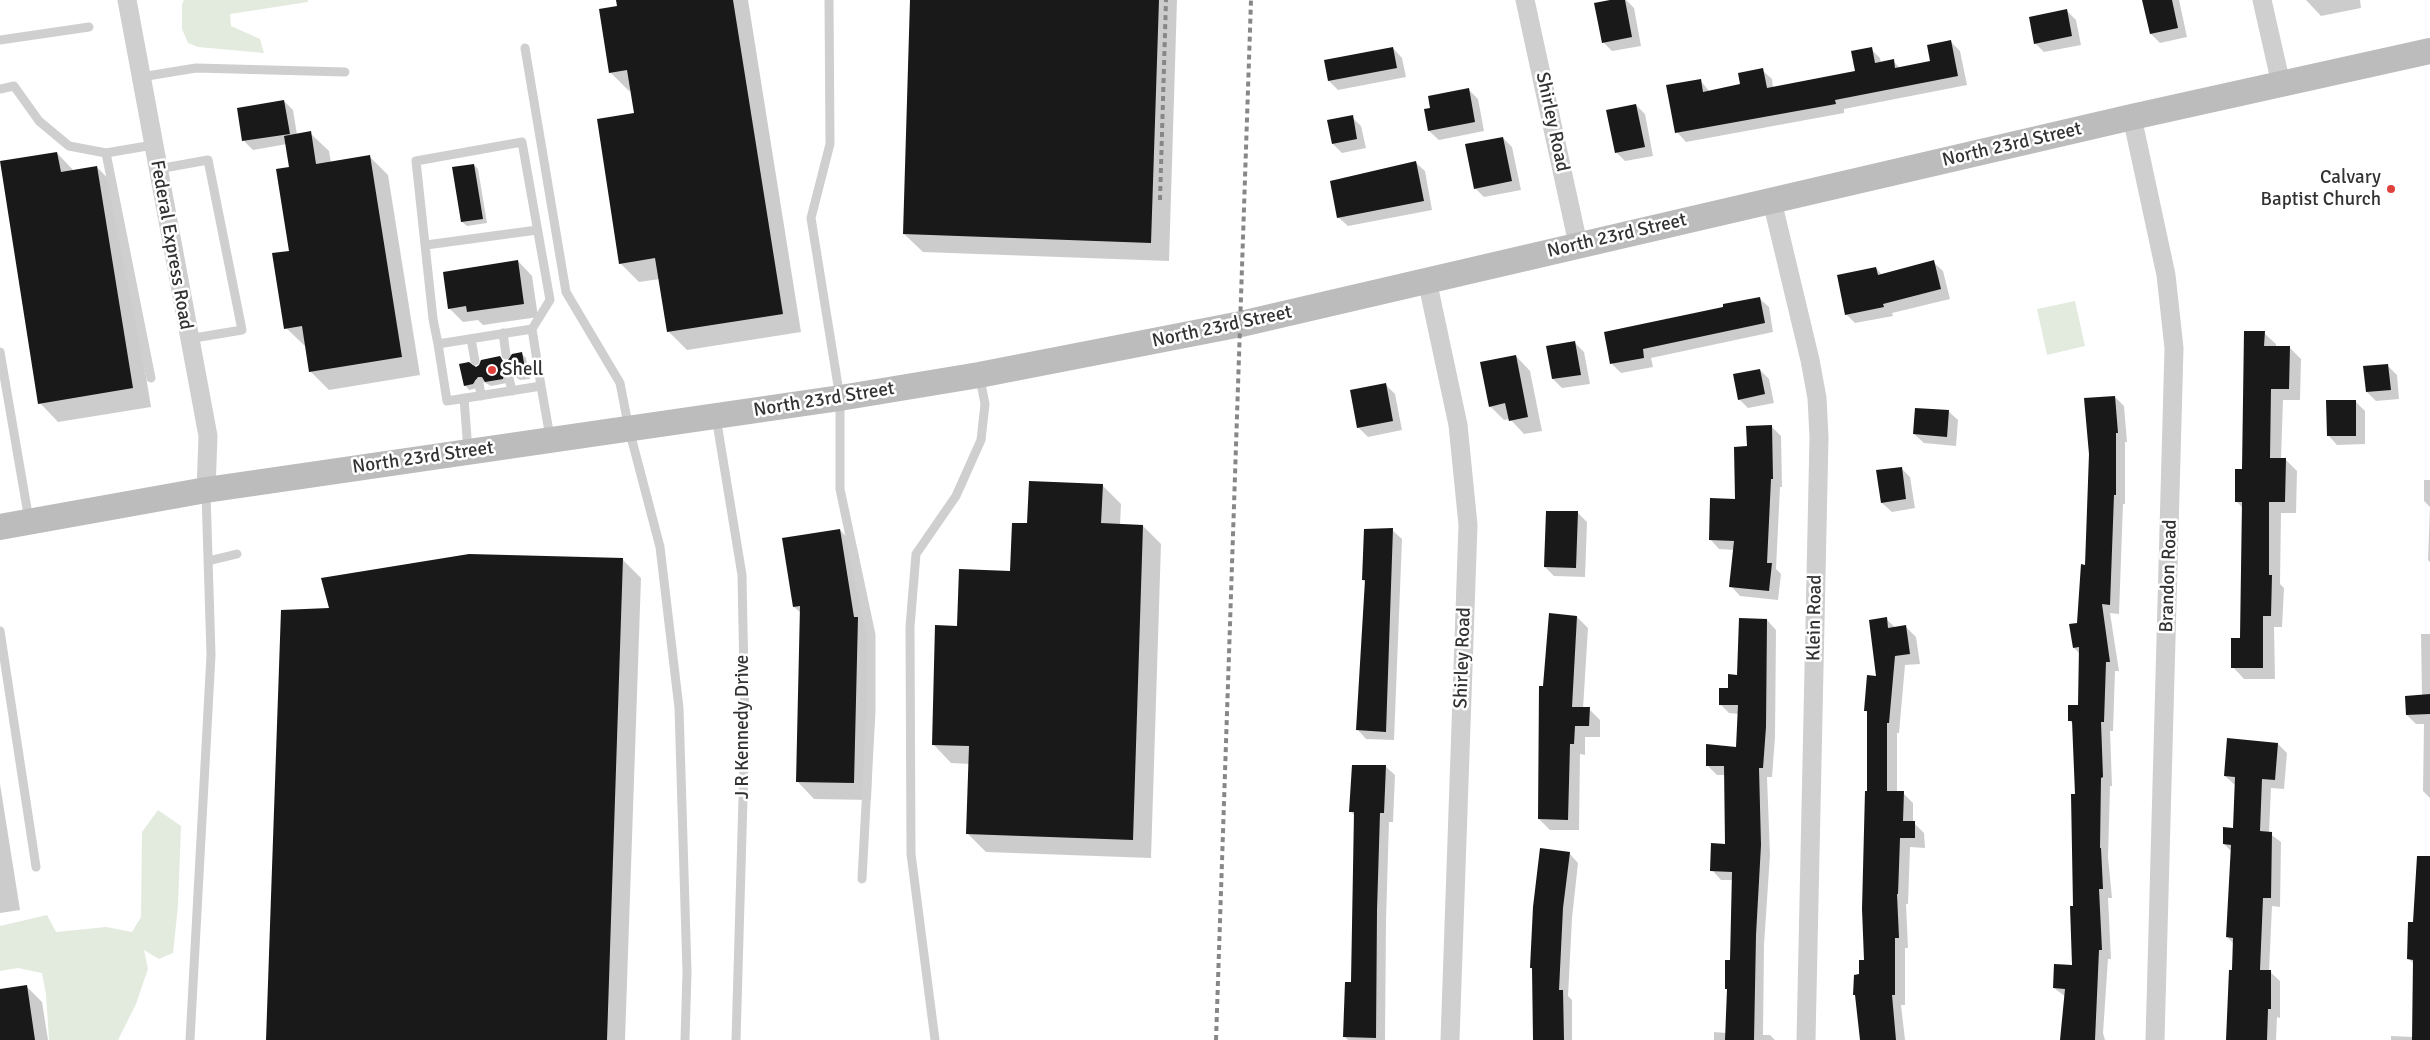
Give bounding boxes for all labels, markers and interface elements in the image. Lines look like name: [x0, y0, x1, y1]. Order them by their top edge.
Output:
street label: Shirley Road: [1530, 70, 1574, 174]
street label: North 23rd Street: [1940, 118, 2084, 172]
street label: Federal Express Road: [145, 158, 197, 332]
place label: Calvary Baptist Church: [2261, 167, 2381, 211]
marker: Calvary Baptist Church: [2385, 183, 2397, 195]
street label: North 23rd Street: [1545, 209, 1689, 263]
street label: North 23rd Street: [1150, 301, 1294, 353]
place label: Shell: [502, 359, 543, 381]
marker: Shell: [486, 364, 498, 376]
street label: North 23rd Street: [752, 378, 896, 422]
street label: North 23rd Street: [351, 437, 495, 479]
street label: Brandon Road: [2156, 519, 2182, 633]
street label: Klein Road: [1803, 575, 1827, 661]
street label: Shirley Road: [1450, 607, 1476, 709]
street label: J R Kennedy Drive: [732, 655, 754, 799]

